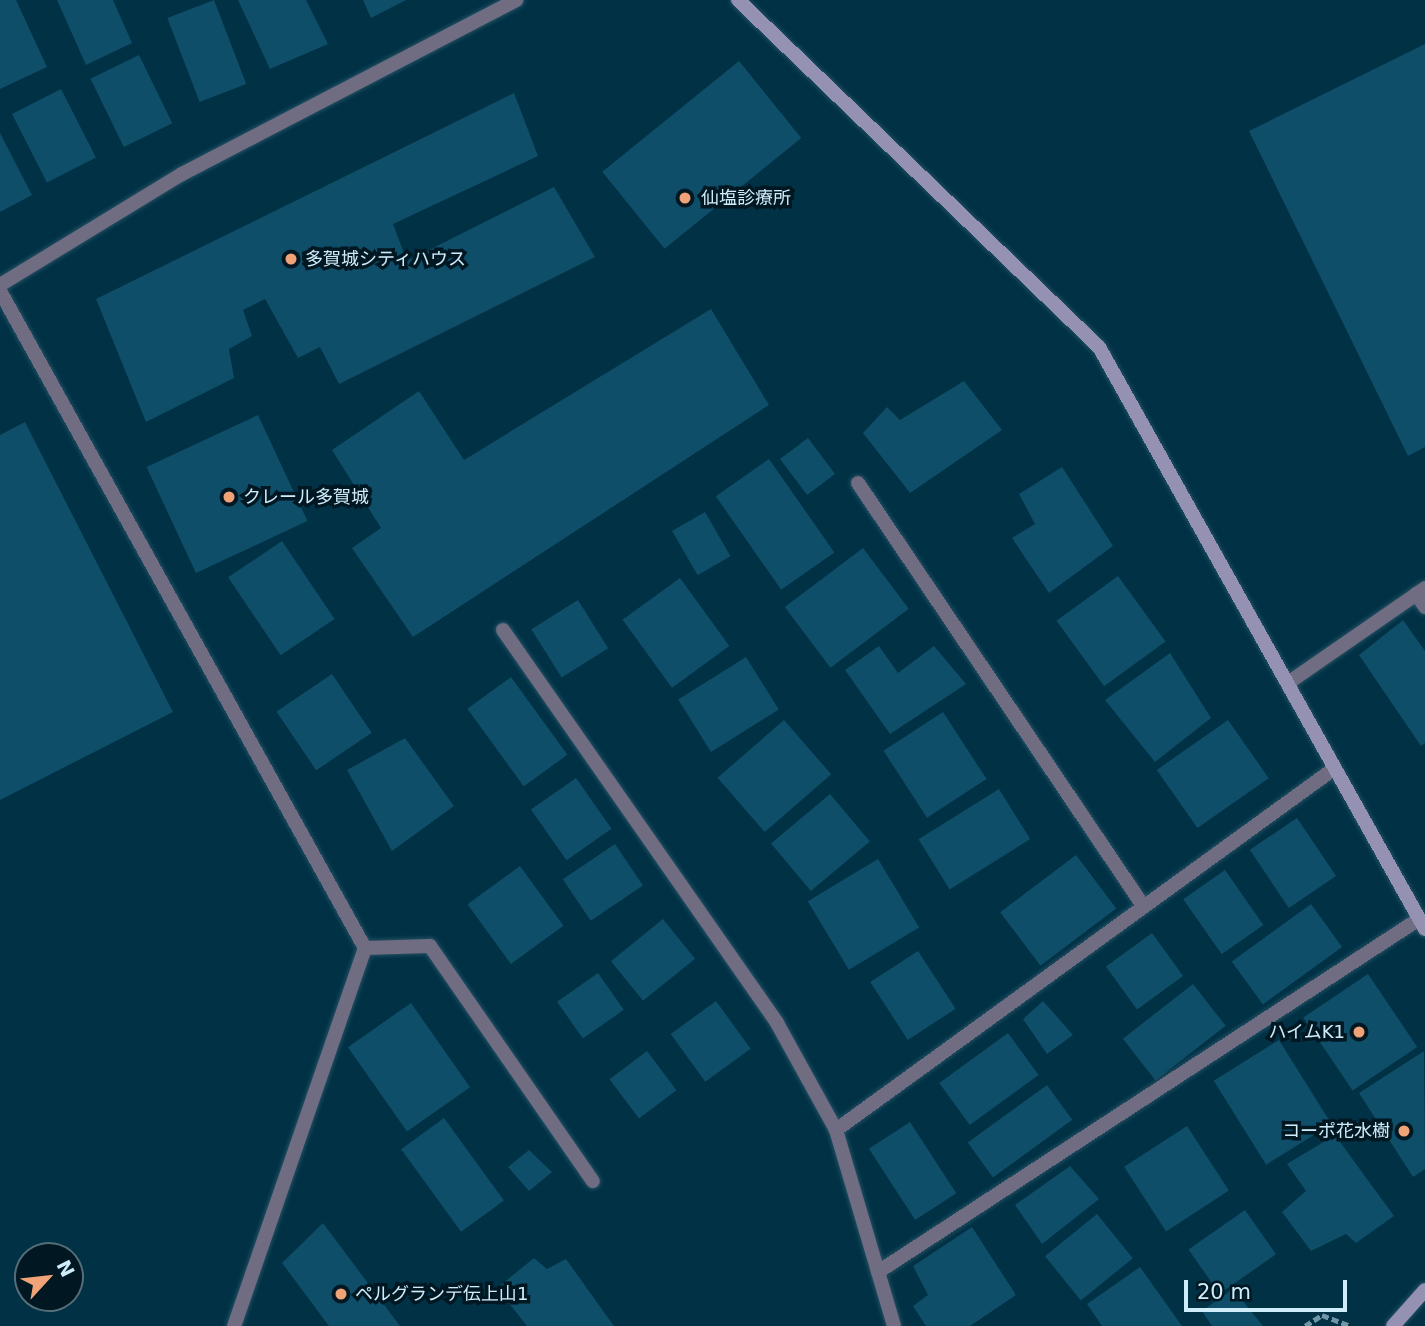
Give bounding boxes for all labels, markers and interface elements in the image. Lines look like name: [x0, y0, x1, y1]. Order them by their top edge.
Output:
place label: 仙塩診療所: [701, 187, 791, 209]
marker: 仙塩診療所: [675, 188, 695, 208]
place label: 多賀城シティハウス: [305, 248, 467, 270]
marker: 多賀城シティハウス: [283, 251, 299, 267]
place label: クレール多賀城: [243, 486, 369, 508]
marker: クレール多賀城: [221, 489, 237, 505]
place label: ハイムK1: [1268, 1021, 1345, 1043]
marker: ハイムK1: [1351, 1024, 1367, 1040]
place label: コーポ花水樹: [1282, 1120, 1390, 1142]
marker: コーポ花水樹: [1396, 1123, 1412, 1139]
north arrow: [14, 1242, 84, 1312]
text: N: [53, 1256, 79, 1280]
scale bar: [1187, 1266, 1350, 1310]
text: 20 m: [1197, 1280, 1251, 1304]
place label: ペルグランデ伝上山1: [355, 1283, 528, 1305]
marker: ペルグランデ伝上山1: [333, 1286, 349, 1302]

